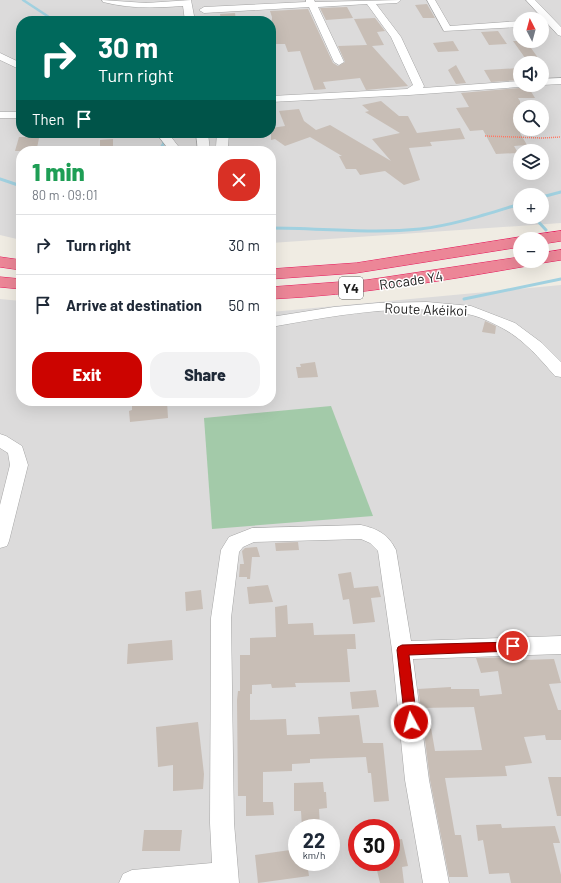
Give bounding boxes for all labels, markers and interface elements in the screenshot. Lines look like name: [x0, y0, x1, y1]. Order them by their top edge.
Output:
north arrow: [513, 12, 549, 48]
map controls: [513, 12, 549, 268]
text: 30 m: [98, 30, 158, 64]
icon: right: [32, 32, 84, 84]
button: sound: [513, 56, 549, 92]
text: Turn right: [98, 64, 174, 86]
button: search: [513, 100, 549, 136]
icon: arrive: [73, 108, 95, 130]
text: Then: [32, 110, 65, 128]
button: layers: [513, 144, 549, 180]
text: 1 min: [32, 157, 85, 186]
button: close: [218, 159, 260, 201]
text: 80 m · 09:01: [32, 187, 97, 203]
button: +: [513, 188, 549, 224]
button: −: [513, 232, 549, 268]
icon: right: [32, 234, 54, 256]
text: Turn right: [66, 236, 131, 254]
text: 30 m: [228, 236, 260, 254]
street label: Rocade Y4: [378, 267, 444, 293]
road number: Y4: [339, 277, 363, 299]
icon: arrive: [32, 294, 54, 316]
text: Arrive at destination: [66, 296, 202, 314]
text: 50 m: [228, 296, 260, 314]
street label: Route Akéikoi: [384, 299, 468, 319]
button: Exit: [32, 352, 142, 398]
button: Share: [150, 352, 260, 398]
pin: [496, 629, 530, 663]
icon: arrive: [502, 635, 524, 657]
position arrow: [390, 701, 432, 743]
speed limit sign: 30: [348, 819, 400, 871]
text: 22: [303, 828, 325, 852]
text: km/h: [303, 849, 325, 861]

